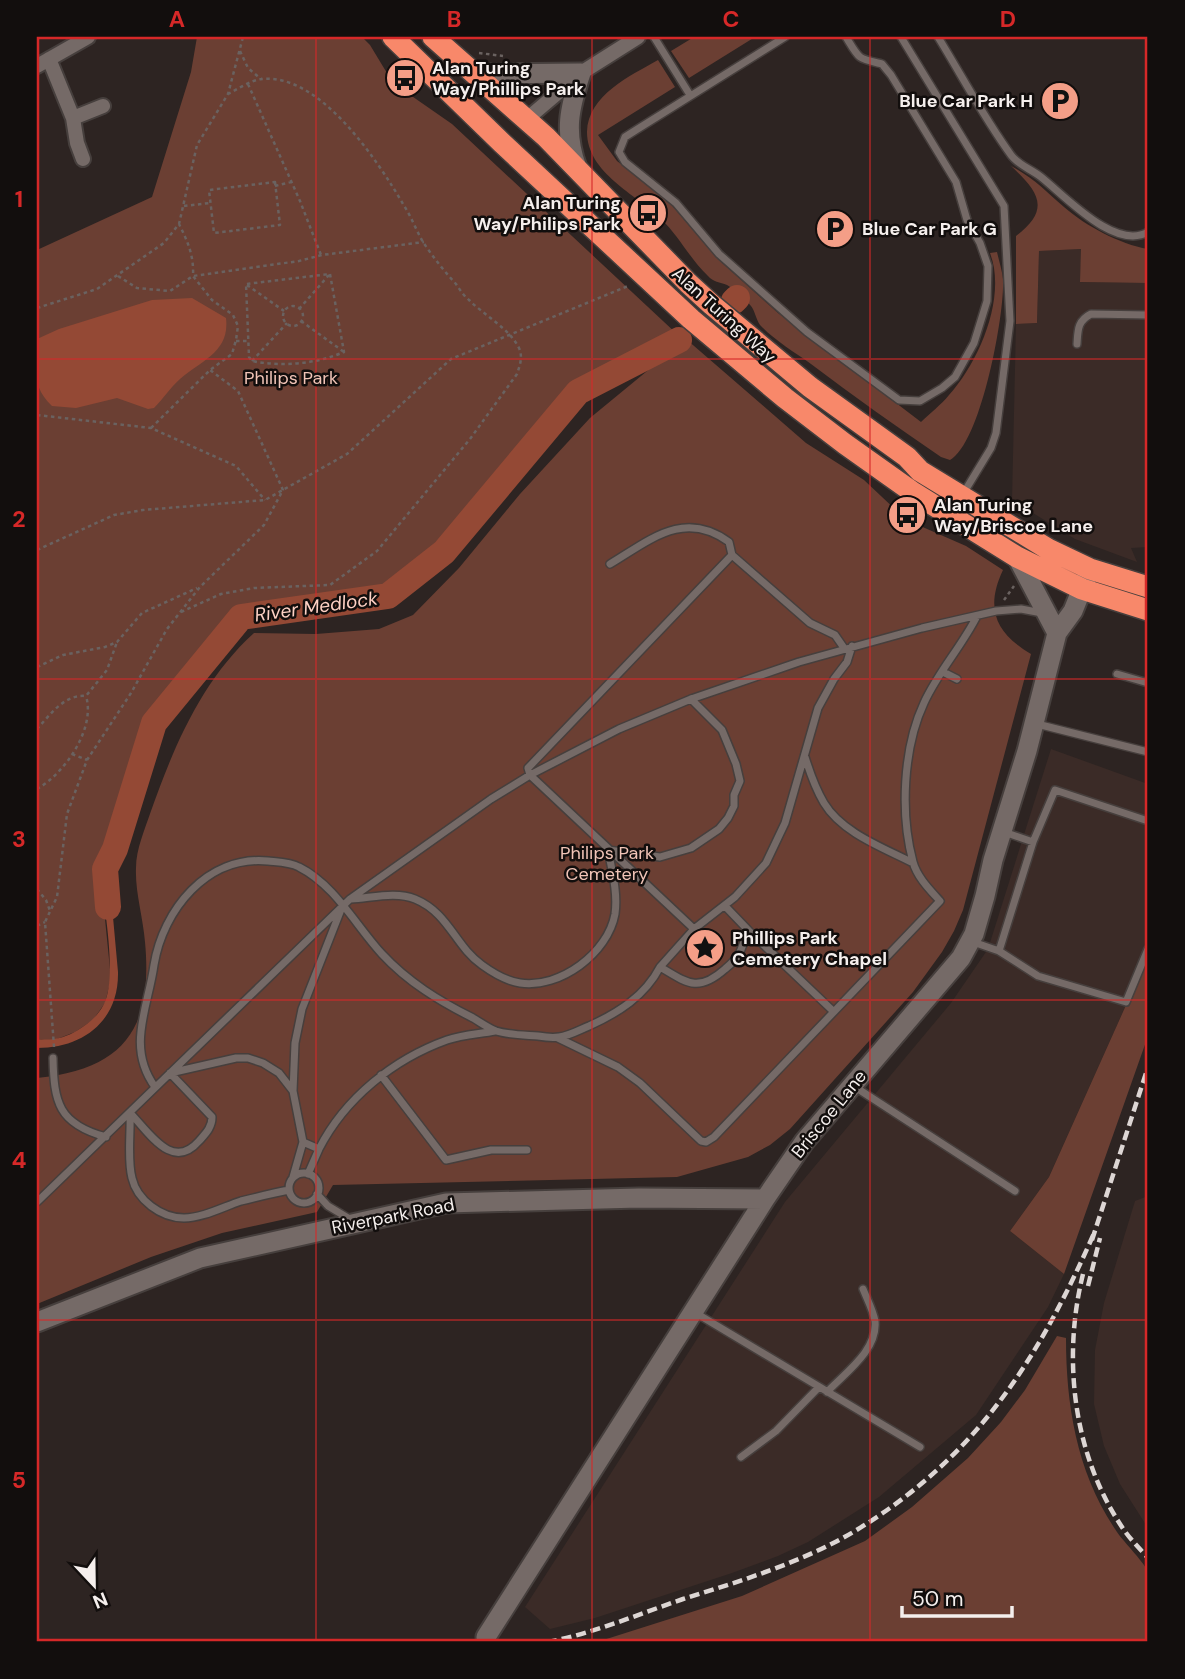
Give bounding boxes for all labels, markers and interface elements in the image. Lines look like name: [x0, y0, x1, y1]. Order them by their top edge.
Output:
text: A: [169, 4, 185, 34]
text: B: [447, 4, 461, 34]
text: C: [723, 4, 739, 34]
text: D: [1000, 4, 1016, 34]
place label: Alan Turing Way/Phillips Park: [432, 56, 585, 101]
bus stop icon: Alan Turing Way/Phillips Park: [384, 57, 426, 99]
parking icon: Blue Car Park H: [1039, 80, 1081, 122]
place label: Blue Car Park H: [899, 89, 1033, 113]
text: 1: [15, 184, 23, 214]
place label: Alan Turing Way/Philips Park: [474, 191, 622, 236]
bus stop icon: Alan Turing Way/Philips Park: [627, 192, 669, 234]
parking icon: Blue Car Park G: [814, 208, 856, 250]
place label: Blue Car Park G: [862, 217, 997, 241]
street label: Alan Turing Way: [667, 262, 781, 368]
park label: Philips Park: [244, 366, 338, 390]
place label: Alan Turing Way/Briscoe Lane: [934, 493, 1093, 538]
bus stop icon: Alan Turing Way/Briscoe Lane: [886, 494, 928, 536]
text: 2: [12, 504, 26, 534]
water label: River Medlock: [253, 585, 379, 627]
text: 3: [12, 824, 26, 854]
park label: Philips Park Cemetery: [560, 841, 654, 886]
place label: Phillips Park Cemetery Chapel: [732, 926, 887, 971]
place icon: Phillips Park Cemetery Chapel: [684, 927, 726, 969]
street label: Briscoe Lane: [786, 1065, 872, 1163]
text: 4: [12, 1145, 27, 1175]
street label: Riverpark Road: [330, 1192, 456, 1240]
text: 5: [12, 1465, 26, 1495]
north arrow: [60, 1550, 130, 1620]
scale bar: [902, 1574, 1012, 1618]
text: 50 m: [912, 1585, 963, 1613]
text: N: [89, 1586, 111, 1614]

